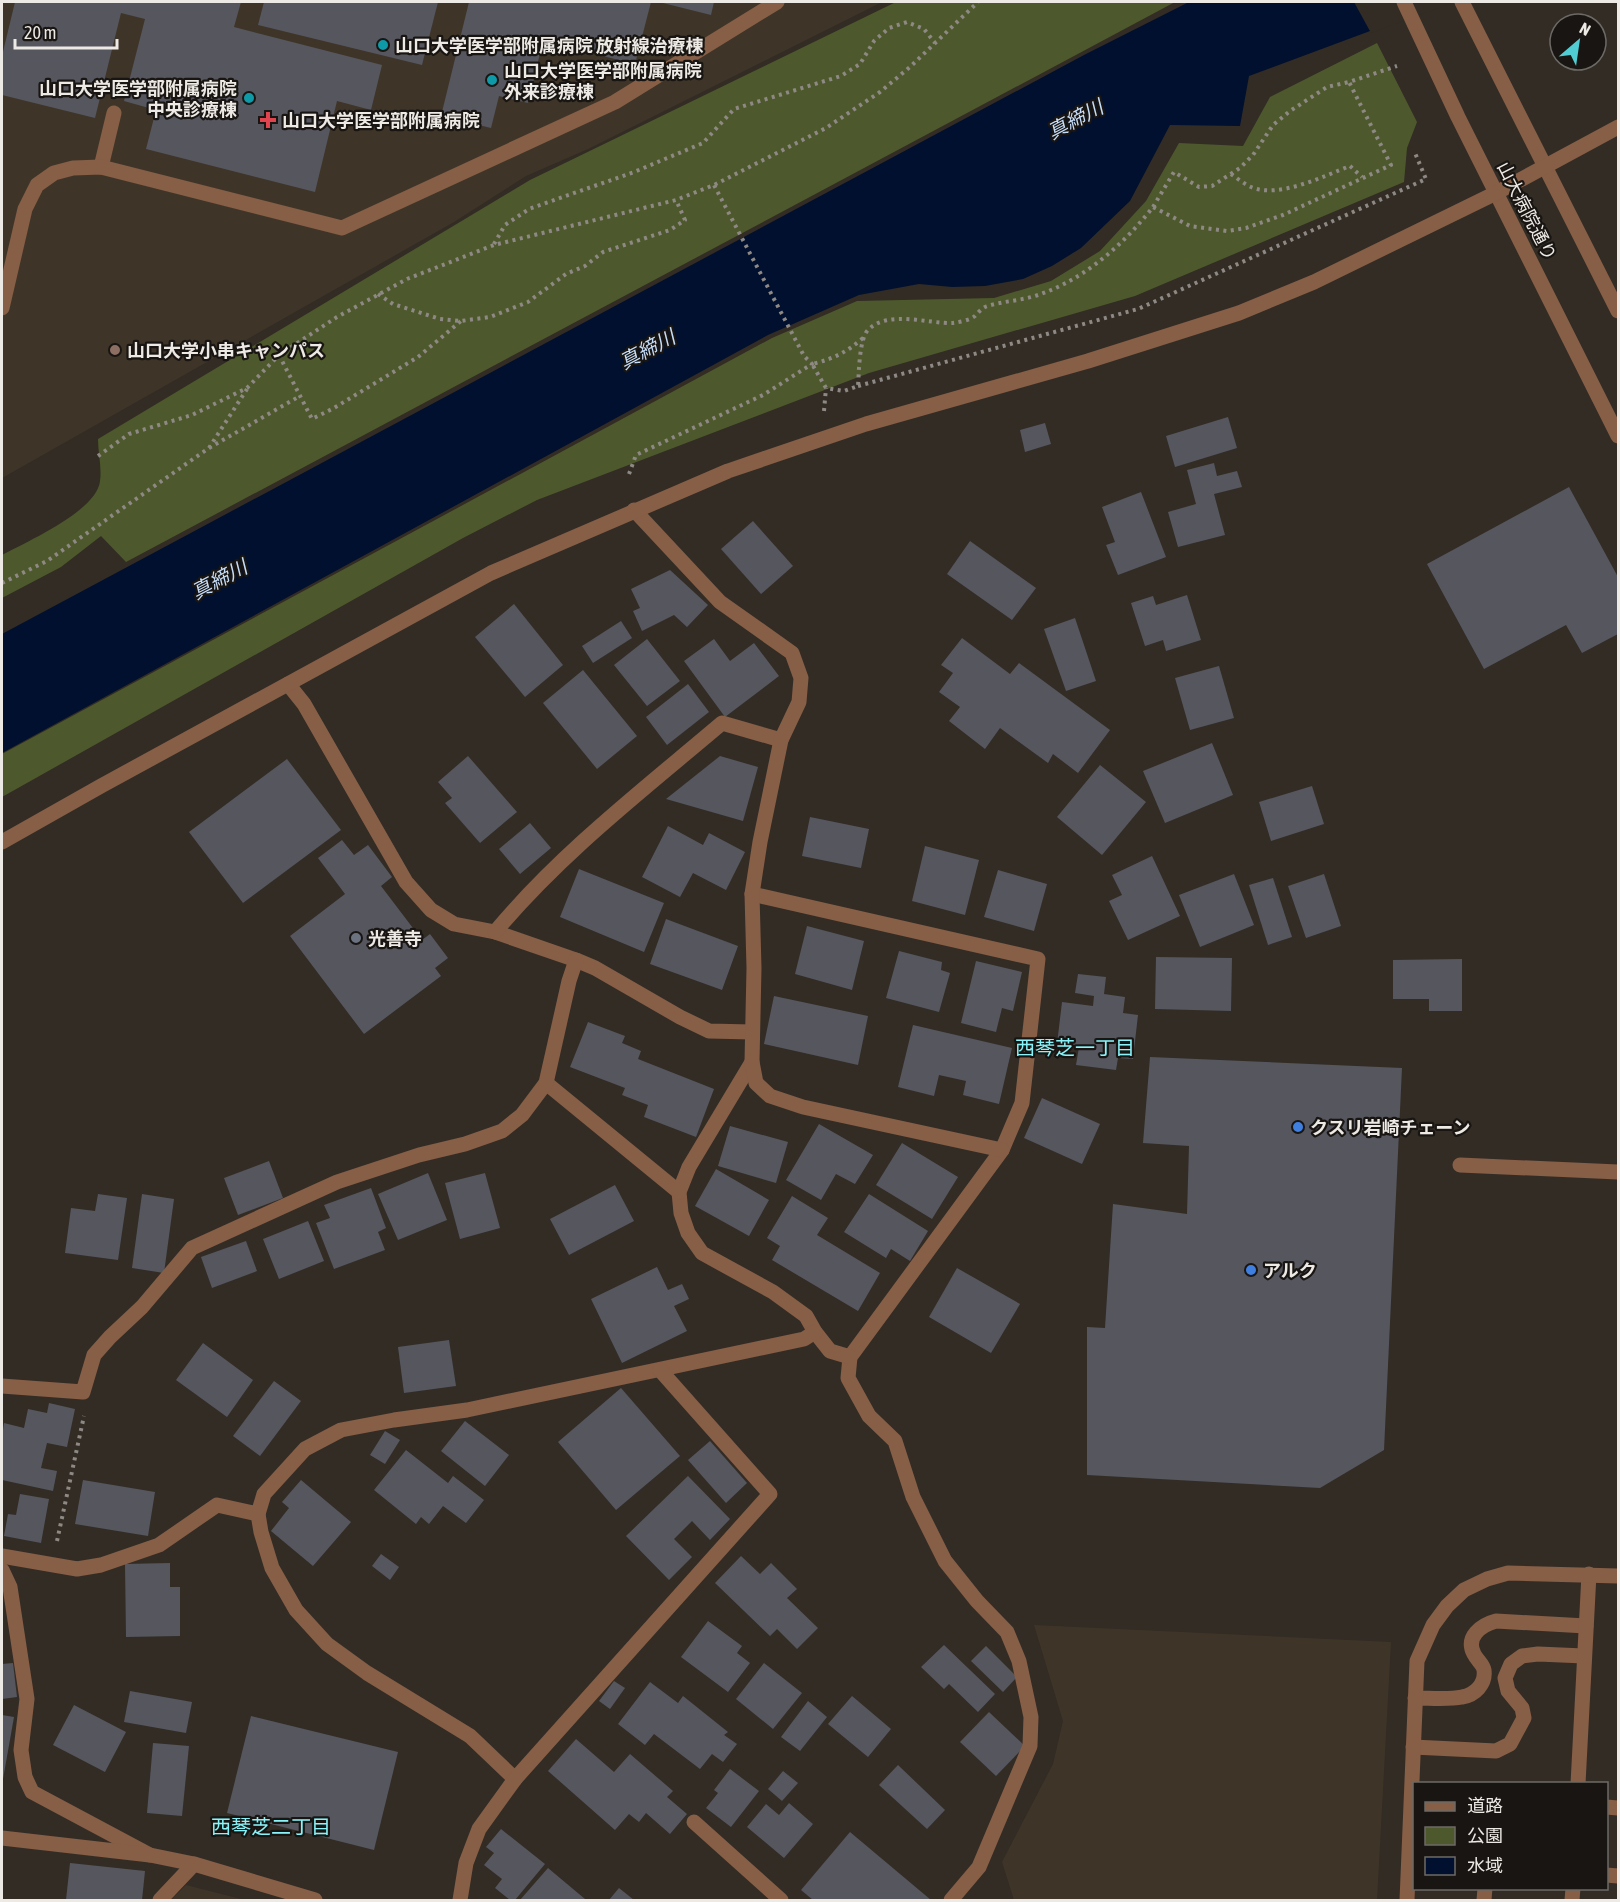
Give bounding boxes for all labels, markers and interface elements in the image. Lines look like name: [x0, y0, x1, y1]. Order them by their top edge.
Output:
scale bar: [15, 12, 117, 50]
north arrow: [1548, 12, 1608, 72]
text: N: [1577, 19, 1594, 39]
text: 20 m: [24, 22, 56, 43]
place label: 山口大学医学部附属病院 放射線治療棟: [395, 35, 703, 56]
marker: 山口大学医学部附属病院 放射線治療棟: [376, 38, 390, 52]
place label: 山口大学医学部附属病院 外来診療棟: [504, 60, 702, 102]
marker: 山口大学医学部附属病院 外来診療棟: [485, 73, 499, 87]
place label: 山口大学医学部附属病院 中央診療棟: [39, 78, 237, 120]
marker: 山口大学医学部附属病院 中央診療棟: [242, 91, 256, 105]
water label: 真締川: [1043, 94, 1109, 143]
place label: 山口大学医学部附属病院: [282, 110, 480, 131]
marker: 山口大学医学部附属病院: [259, 111, 277, 129]
street label: 山大病院通り: [1493, 158, 1561, 264]
water label: 真締川: [615, 324, 681, 373]
place label: 山口大学小串キャンパス: [127, 340, 325, 361]
marker: 山口大学小串キャンパス: [108, 343, 122, 357]
water label: 真締川: [187, 554, 253, 603]
place label: 光善寺: [368, 928, 422, 949]
marker: 光善寺: [349, 931, 363, 945]
district label: 西琴芝一丁目: [1015, 1036, 1135, 1059]
place label: クスリ岩崎チェーン: [1310, 1117, 1471, 1138]
marker: クスリ岩崎チェーン: [1291, 1120, 1305, 1134]
place label: アルク: [1263, 1260, 1317, 1281]
marker: アルク: [1244, 1263, 1258, 1277]
legend: [1413, 1782, 1608, 1890]
text: 道路: [1467, 1795, 1503, 1816]
district label: 西琴芝二丁目: [211, 1815, 331, 1838]
text: 公園: [1467, 1825, 1503, 1846]
text: 水域: [1467, 1855, 1503, 1876]

